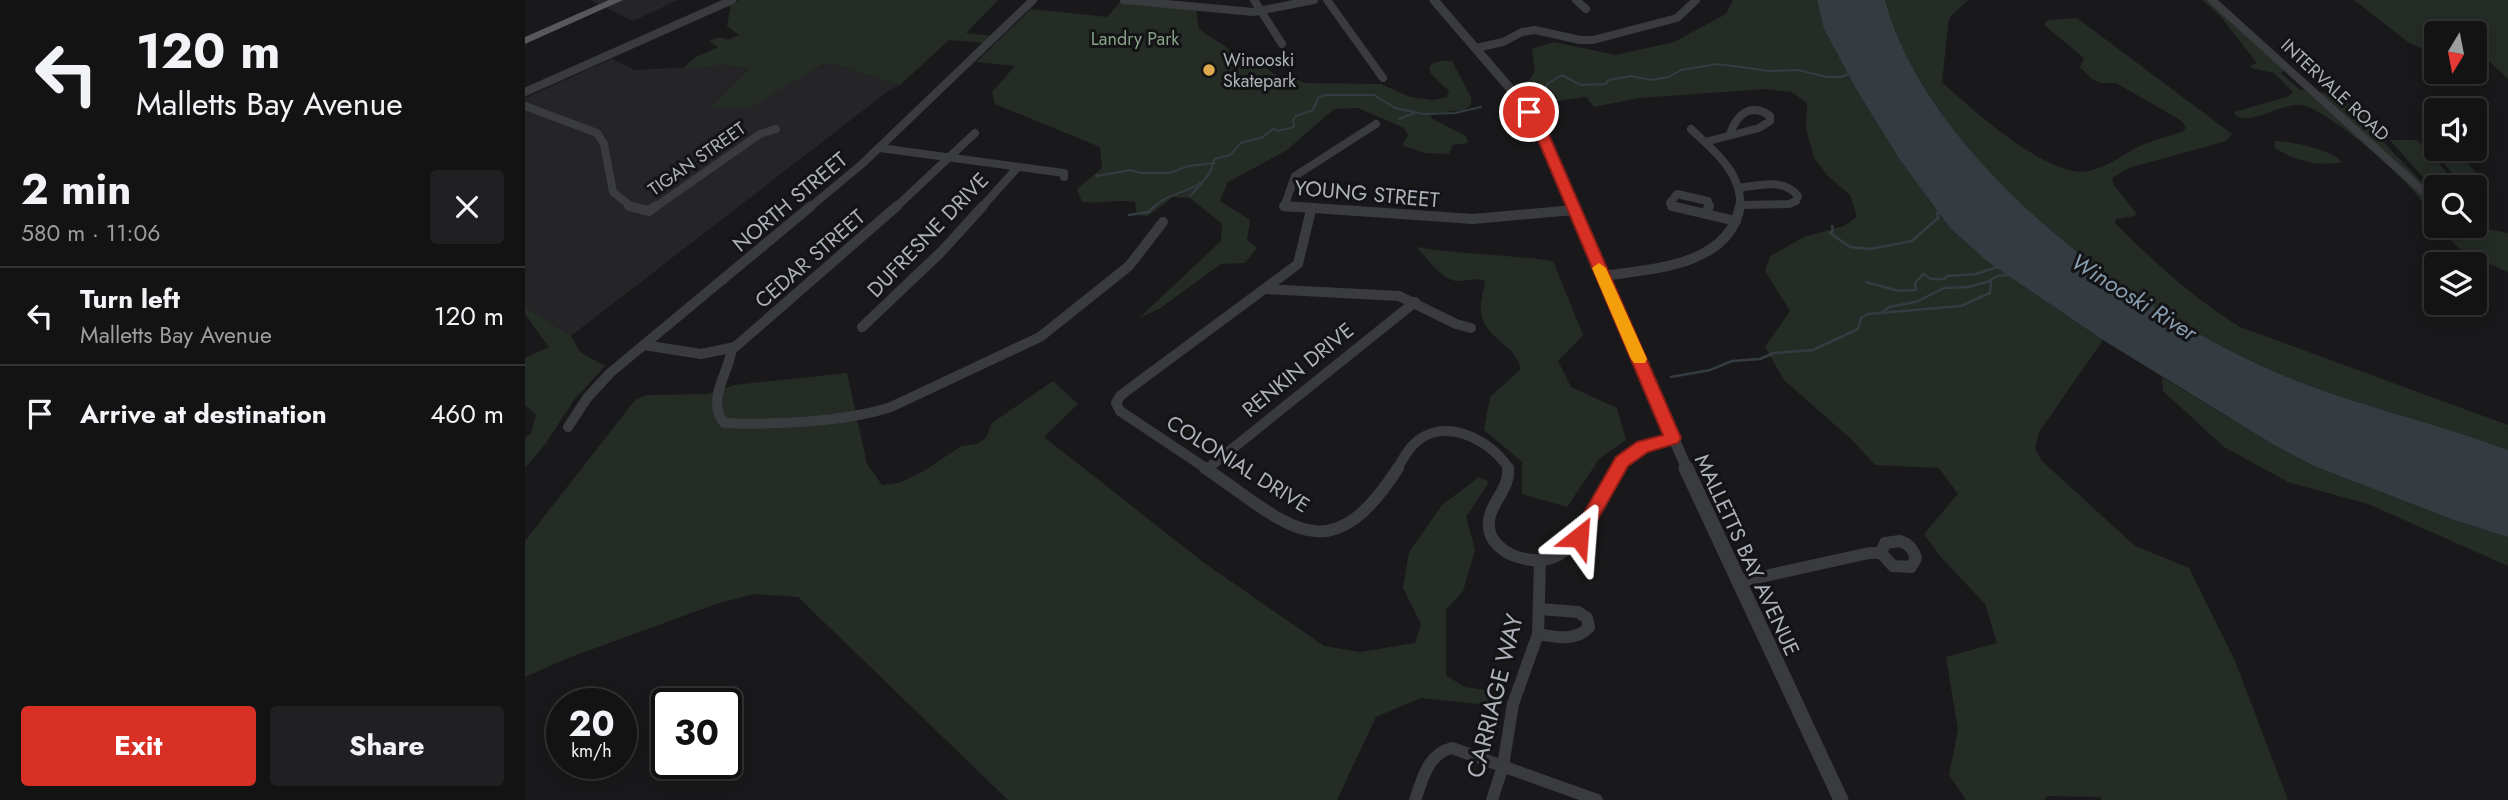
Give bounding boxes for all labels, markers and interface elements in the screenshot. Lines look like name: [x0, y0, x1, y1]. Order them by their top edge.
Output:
text: 120 m: [136, 16, 280, 86]
north arrow: [2424, 21, 2487, 84]
map controls: [2424, 21, 2487, 315]
park label: Landry Park: [1091, 26, 1179, 52]
icon: left: [21, 28, 112, 119]
street label: INTERVALE ROAD: [2275, 33, 2395, 147]
place label: Winooski Skatepark: [1223, 47, 1296, 94]
marker: Winooski Skatepark: [1201, 62, 1217, 78]
text: Malletts Bay Avenue: [136, 81, 403, 127]
pin: [1499, 82, 1559, 142]
icon: arrive: [1510, 93, 1548, 131]
button: sound: [2424, 98, 2487, 161]
street label: TIGAN STREET: [643, 115, 752, 202]
street label: NORTH STREET: [726, 145, 854, 259]
text: 2 min: [21, 159, 131, 220]
street label: DUFRESNE DRIVE: [860, 166, 996, 304]
button: close: [430, 170, 504, 244]
street label: YOUNG STREET: [1293, 173, 1441, 215]
button: search: [2424, 175, 2487, 238]
street label: CEDAR STREET: [748, 202, 872, 315]
text: 580 m · 11:06: [21, 216, 161, 250]
water label: Winooski River: [2065, 245, 2205, 350]
button: layers: [2424, 252, 2487, 315]
text: Turn left: [80, 280, 180, 318]
icon: left: [21, 297, 59, 335]
text: 120 m: [434, 297, 504, 335]
street label: RENKIN DRIVE: [1236, 316, 1360, 424]
text: Malletts Bay Avenue: [80, 318, 272, 352]
icon: arrive: [21, 395, 59, 433]
text: Arrive at destination: [80, 395, 327, 433]
text: 460 m: [430, 395, 504, 433]
street label: COLONIAL DRIVE: [1161, 408, 1315, 520]
street label: MALLETTS BAY AVENUE: [1687, 449, 1807, 661]
position arrow: [1542, 500, 1616, 574]
street label: CARRIAGE WAY: [1457, 610, 1532, 782]
speed limit sign: 30: [651, 688, 742, 779]
text: 20: [568, 699, 615, 749]
button: Exit: [21, 706, 256, 786]
button: Share: [270, 706, 504, 786]
text: km/h: [571, 738, 612, 764]

